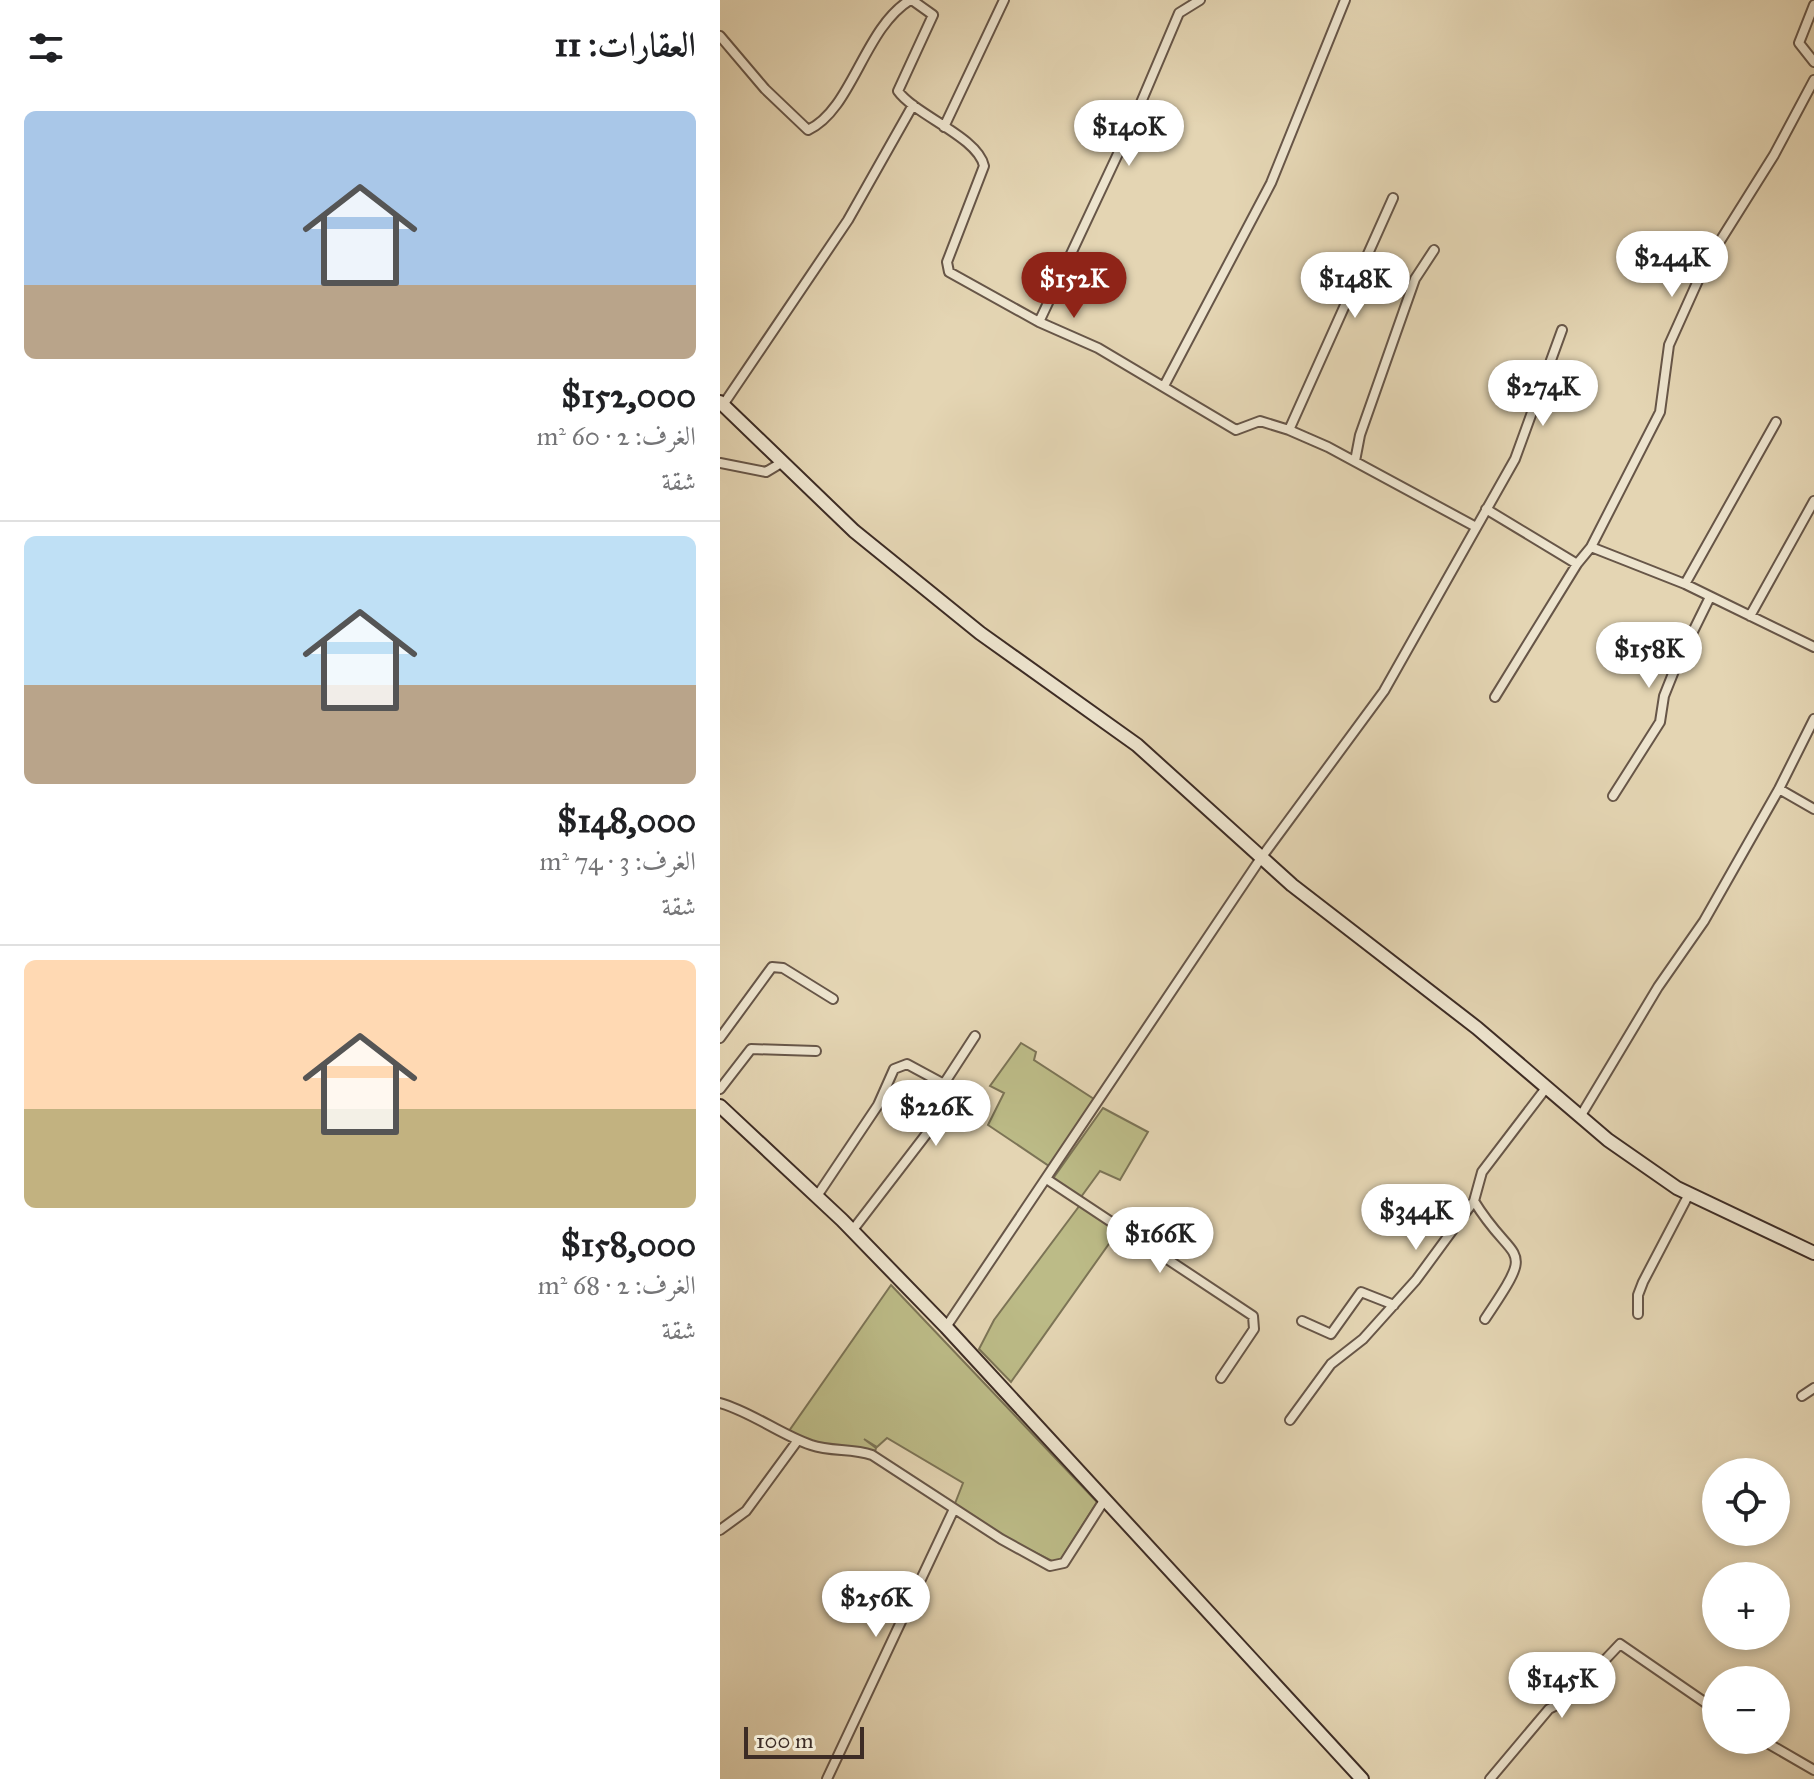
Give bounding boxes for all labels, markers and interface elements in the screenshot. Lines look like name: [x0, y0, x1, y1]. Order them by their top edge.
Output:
text: العقارات: 11: [554, 24, 696, 65]
icon: filters: [24, 26, 68, 70]
pin: $140K: [1073, 100, 1185, 168]
text: $140K: [1092, 110, 1166, 142]
icon: home: [288, 163, 432, 307]
pin: $244K: [1616, 231, 1728, 299]
text: $244K: [1634, 241, 1710, 273]
pin: $152K: [1018, 252, 1130, 320]
pin: $148K: [1299, 252, 1411, 320]
text: $152K: [1039, 262, 1109, 294]
text: $148K: [1319, 262, 1391, 294]
pin: $274K: [1487, 360, 1599, 428]
text: $274K: [1506, 370, 1580, 402]
text: $152,000: [561, 375, 696, 416]
text: الغرف: 2 · 60 m²: [536, 420, 696, 452]
text: شقة: [662, 465, 696, 497]
icon: home: [288, 588, 432, 732]
pin: $158K: [1593, 622, 1705, 690]
text: $158K: [1614, 632, 1684, 664]
text: $148,000: [557, 800, 696, 841]
text: الغرف: 3 · 74 m²: [540, 845, 696, 877]
text: شقة: [662, 890, 696, 922]
icon: home: [288, 1012, 432, 1156]
pin: $226K: [880, 1080, 992, 1148]
text: $226K: [900, 1090, 972, 1122]
pin: $344K: [1360, 1184, 1472, 1252]
text: $344K: [1379, 1194, 1453, 1226]
pin: $166K: [1104, 1207, 1216, 1275]
text: $166K: [1125, 1217, 1195, 1249]
text: $158,000: [560, 1224, 696, 1265]
text: الغرف: 2 · 68 m²: [538, 1269, 696, 1301]
text: شقة: [662, 1314, 696, 1346]
map controls: [1702, 1458, 1790, 1754]
button: locate: [1702, 1458, 1790, 1546]
button: +: [1702, 1562, 1790, 1650]
pin: $256K: [820, 1571, 932, 1639]
text: $256K: [840, 1581, 912, 1613]
pin: $145K: [1506, 1652, 1618, 1720]
text: $145K: [1527, 1662, 1597, 1694]
button: −: [1702, 1666, 1790, 1754]
scale bar: [744, 1723, 864, 1759]
text: 100 m: [756, 1727, 813, 1754]

